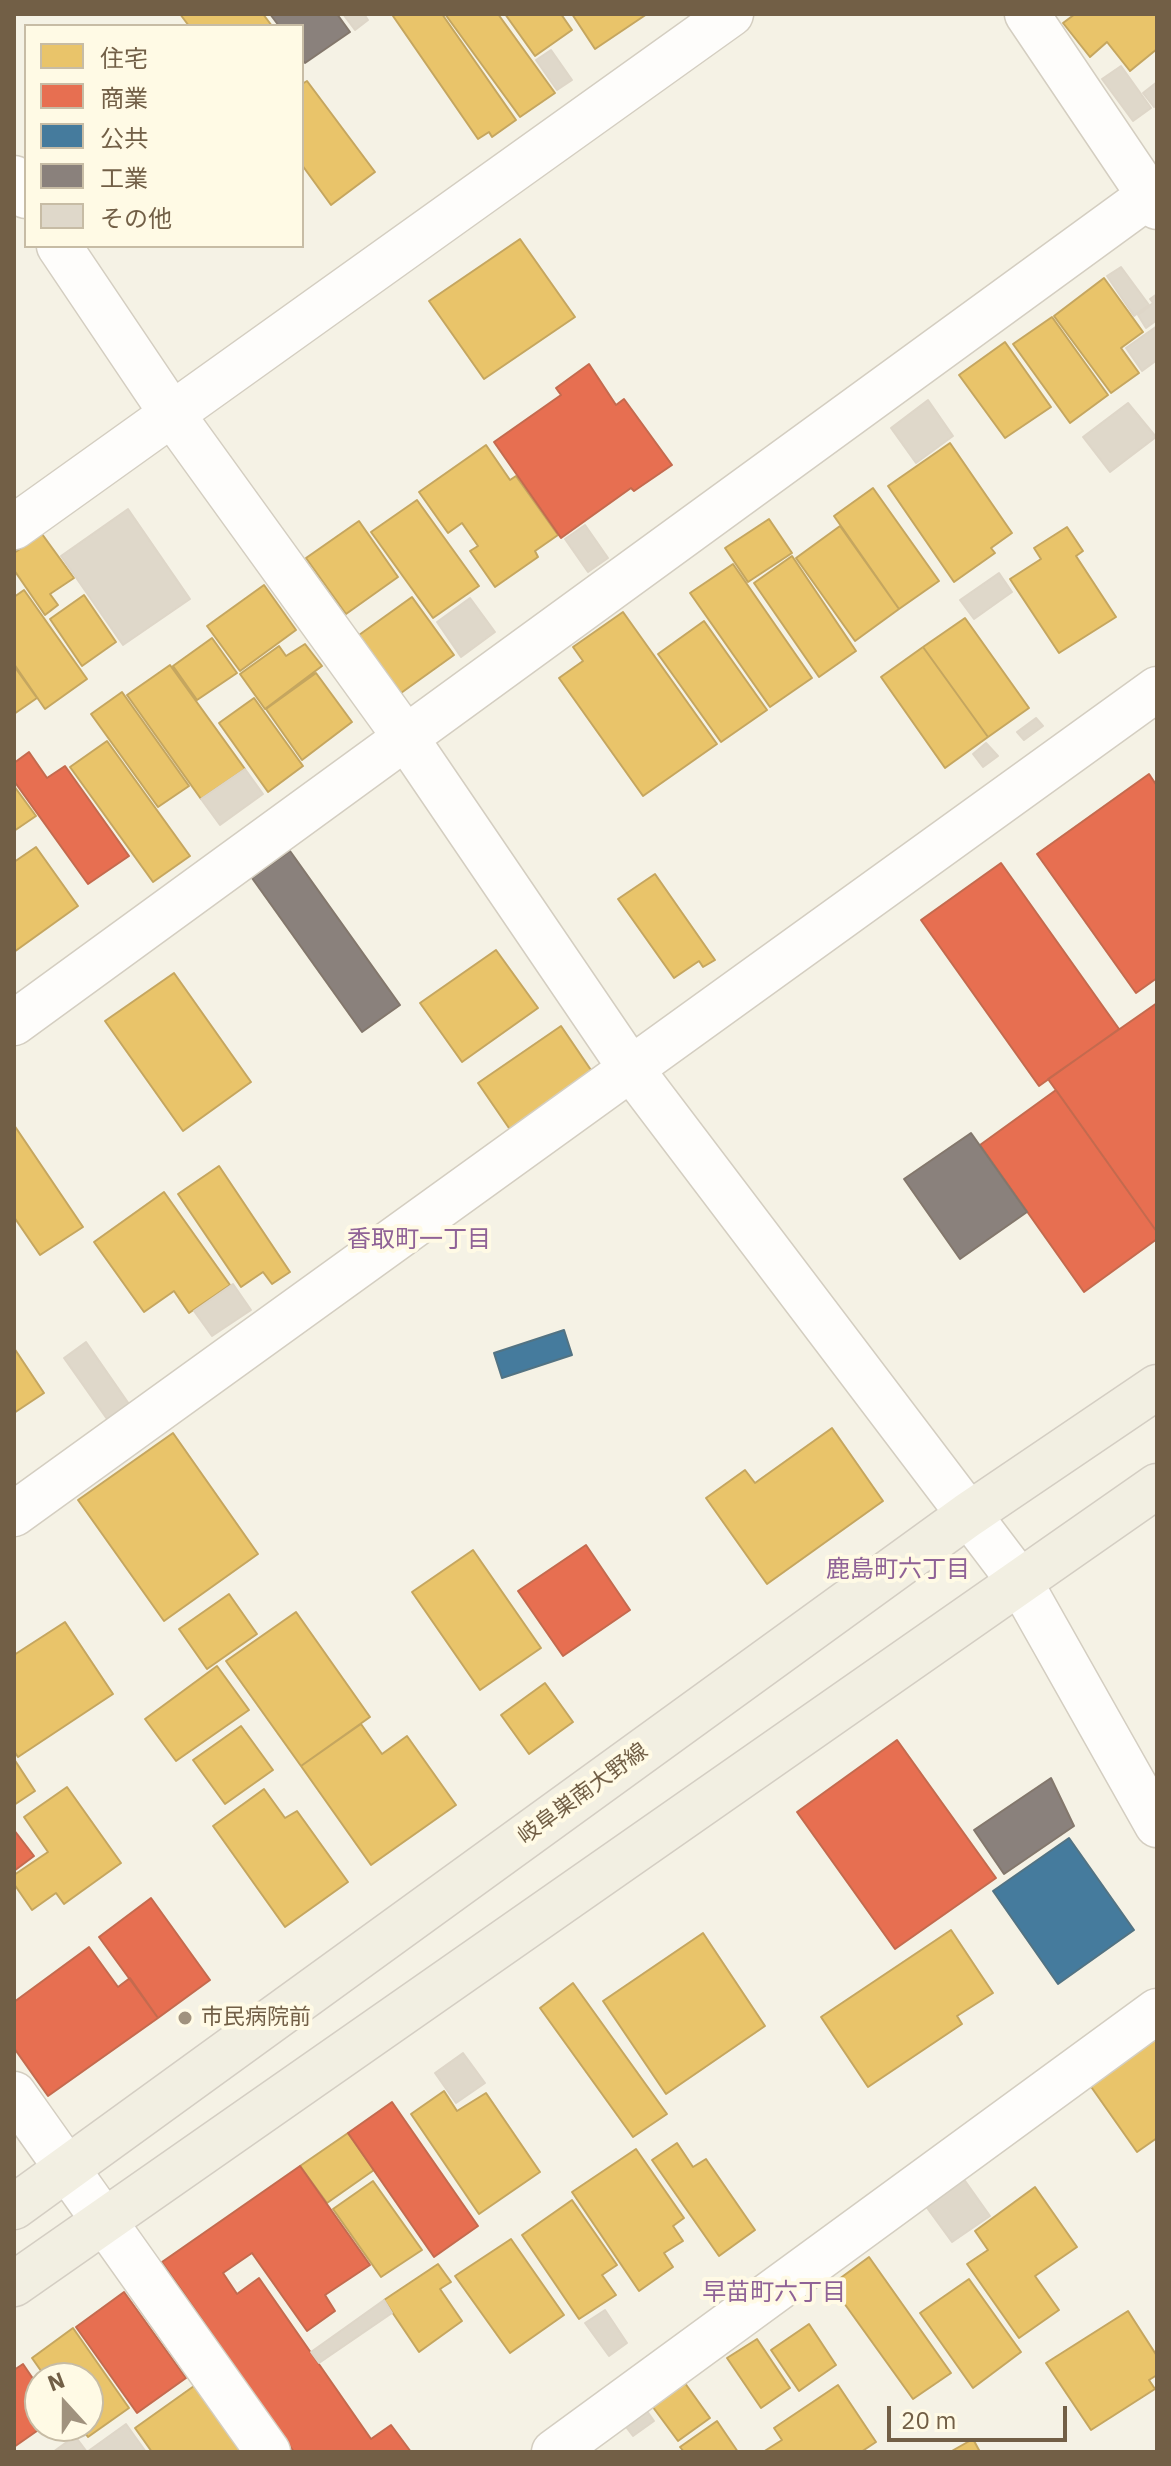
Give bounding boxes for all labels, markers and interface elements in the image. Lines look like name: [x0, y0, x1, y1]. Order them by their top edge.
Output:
legend: [24, 24, 304, 248]
text: 住宅: [100, 42, 148, 74]
text: 商業: [100, 82, 148, 114]
text: 公共: [100, 122, 148, 154]
text: 工業: [100, 162, 148, 194]
text: その他: [100, 202, 172, 234]
district label: 香取町一丁目: [347, 1226, 491, 1254]
district label: 鹿島町六丁目: [826, 1556, 970, 1584]
street label: 岐阜巣南大野線: [513, 1738, 653, 1850]
place label: 市民病院前: [201, 2005, 311, 2031]
marker: 市民病院前: [176, 2009, 194, 2027]
district label: 早苗町六丁目: [702, 2279, 846, 2307]
north arrow: [24, 2362, 104, 2442]
text: N: [43, 2365, 69, 2397]
scale bar: [891, 2390, 1071, 2440]
text: 20 m: [901, 2404, 956, 2436]

